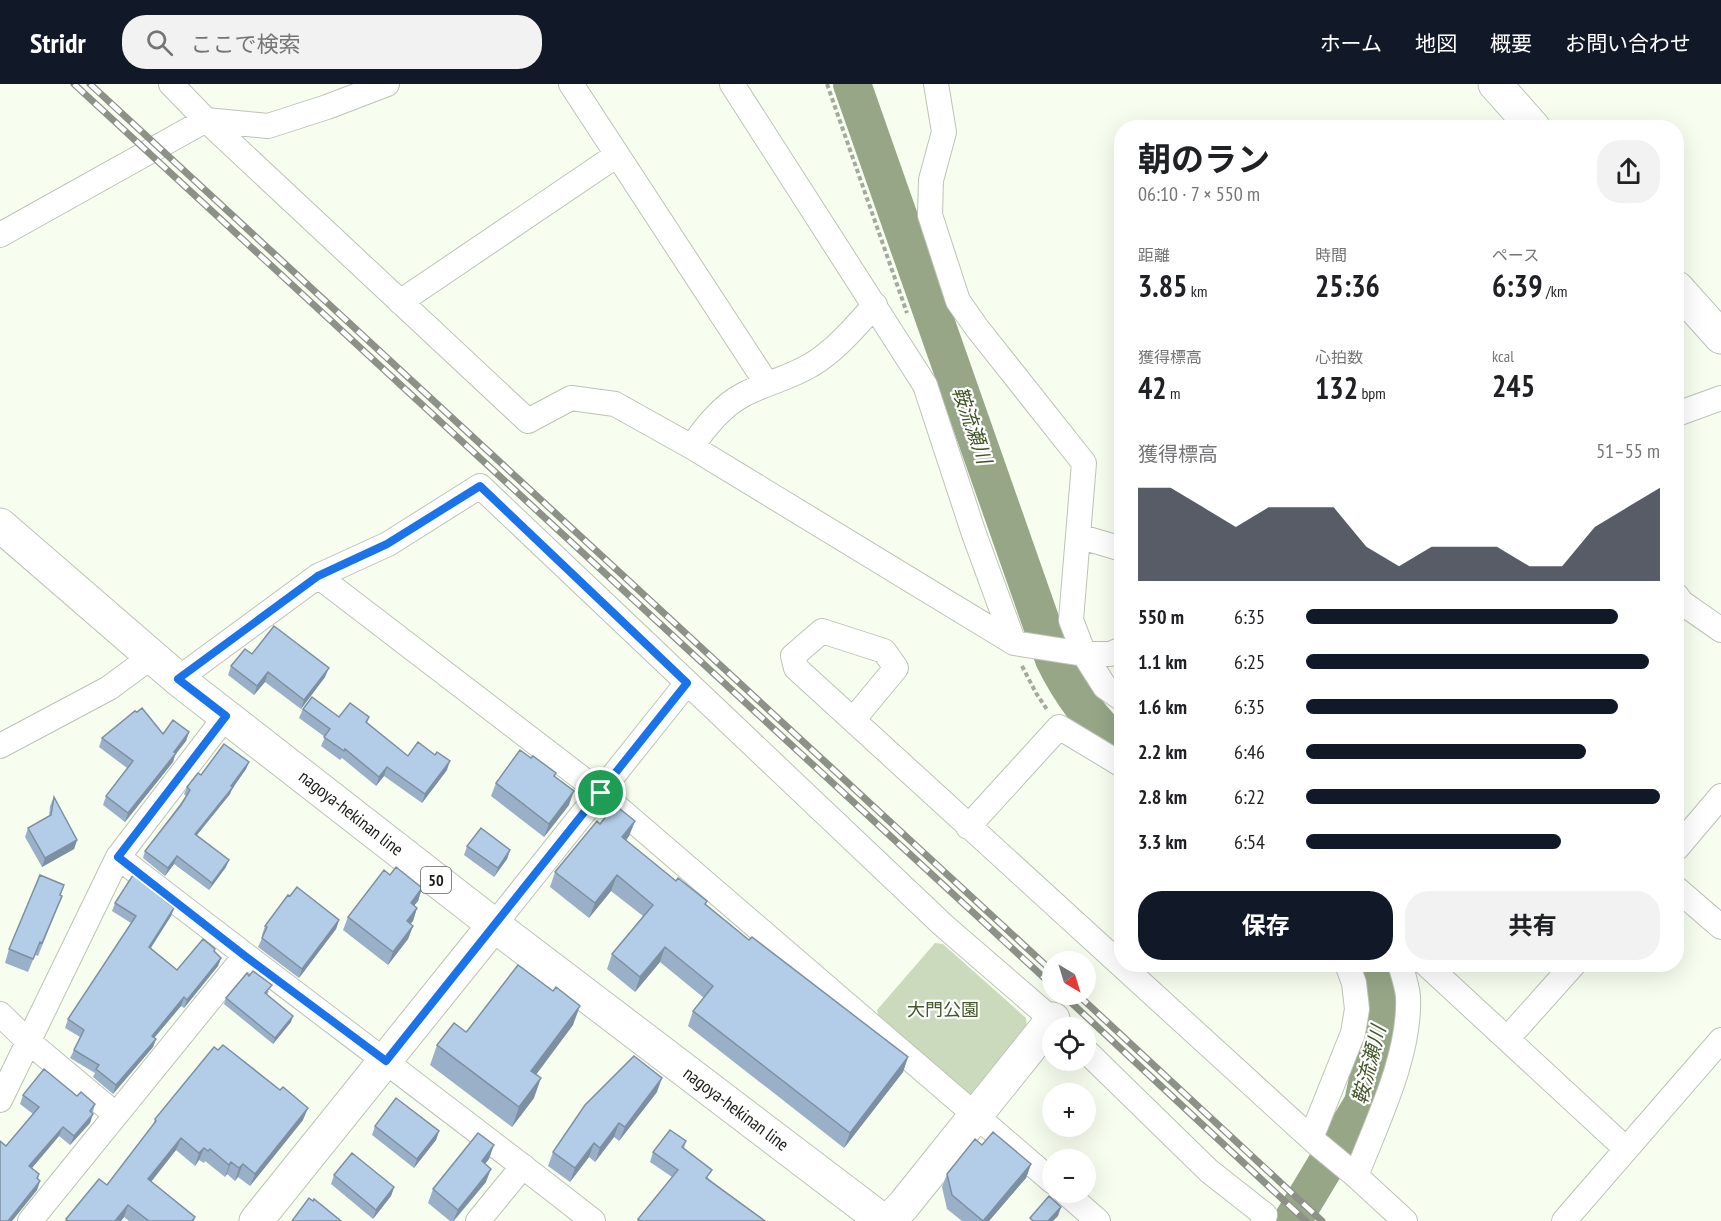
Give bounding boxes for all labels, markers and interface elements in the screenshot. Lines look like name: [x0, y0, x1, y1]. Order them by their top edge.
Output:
search box: [122, 15, 542, 69]
text: Stridr: [30, 24, 86, 61]
icon: search: [143, 26, 176, 59]
text: ここで検索: [191, 30, 301, 58]
text: ホーム: [1320, 30, 1382, 57]
text: 地図: [1415, 30, 1457, 57]
text: 概要: [1490, 30, 1532, 57]
text: お問い合わせ: [1565, 30, 1691, 57]
text: 朝のラン: [1138, 137, 1270, 180]
button: share: [1597, 140, 1660, 203]
text: 06:10 · 7 × 550 m: [1138, 181, 1260, 207]
text: 距離: [1138, 245, 1170, 265]
text: 時間: [1315, 245, 1347, 265]
text: ペース: [1492, 245, 1539, 265]
text: 3.85: [1138, 266, 1187, 305]
text: 25:36: [1315, 266, 1380, 305]
text: 6:39: [1492, 266, 1543, 305]
text: km: [1187, 281, 1207, 301]
text: /km: [1543, 281, 1567, 301]
text: kcal: [1492, 346, 1514, 366]
text: 獲得標高: [1138, 347, 1202, 367]
text: 心拍数: [1315, 347, 1363, 367]
text: 245: [1492, 366, 1535, 405]
text: 42: [1138, 368, 1167, 407]
text: 132: [1315, 368, 1358, 407]
water label: 鞍流瀬川: [947, 383, 998, 469]
text: m: [1167, 383, 1181, 403]
text: bpm: [1358, 383, 1386, 403]
text: 51–55 m: [1596, 438, 1660, 464]
text: 獲得標高: [1138, 441, 1218, 467]
text: 550 m: [1138, 604, 1184, 630]
text: 6:35: [1234, 604, 1265, 630]
text: 1.1 km: [1138, 649, 1187, 675]
text: 6:25: [1234, 649, 1265, 675]
text: 1.6 km: [1138, 694, 1187, 720]
text: 6:35: [1234, 694, 1265, 720]
text: 2.2 km: [1138, 739, 1187, 765]
text: 6:46: [1234, 739, 1265, 765]
street label: nagoya-hekinan line: [295, 765, 408, 861]
pin: [575, 767, 626, 818]
icon: arrive: [584, 776, 617, 809]
text: 2.8 km: [1138, 784, 1187, 810]
text: 6:22: [1234, 784, 1265, 810]
text: 3.3 km: [1138, 829, 1187, 855]
text: 6:54: [1234, 829, 1265, 855]
road number: 50: [421, 867, 451, 893]
button: 保存: [1138, 891, 1393, 960]
button: 共有: [1405, 891, 1660, 960]
north arrow: [1042, 951, 1096, 1005]
map controls: [1042, 951, 1096, 1203]
park label: 大門公園: [907, 998, 979, 1021]
button: locate: [1042, 1017, 1096, 1071]
water label: 鞍流瀬川: [1347, 1021, 1392, 1107]
street label: nagoya-hekinan line: [679, 1061, 794, 1156]
button: +: [1042, 1083, 1096, 1137]
button: −: [1042, 1149, 1096, 1203]

